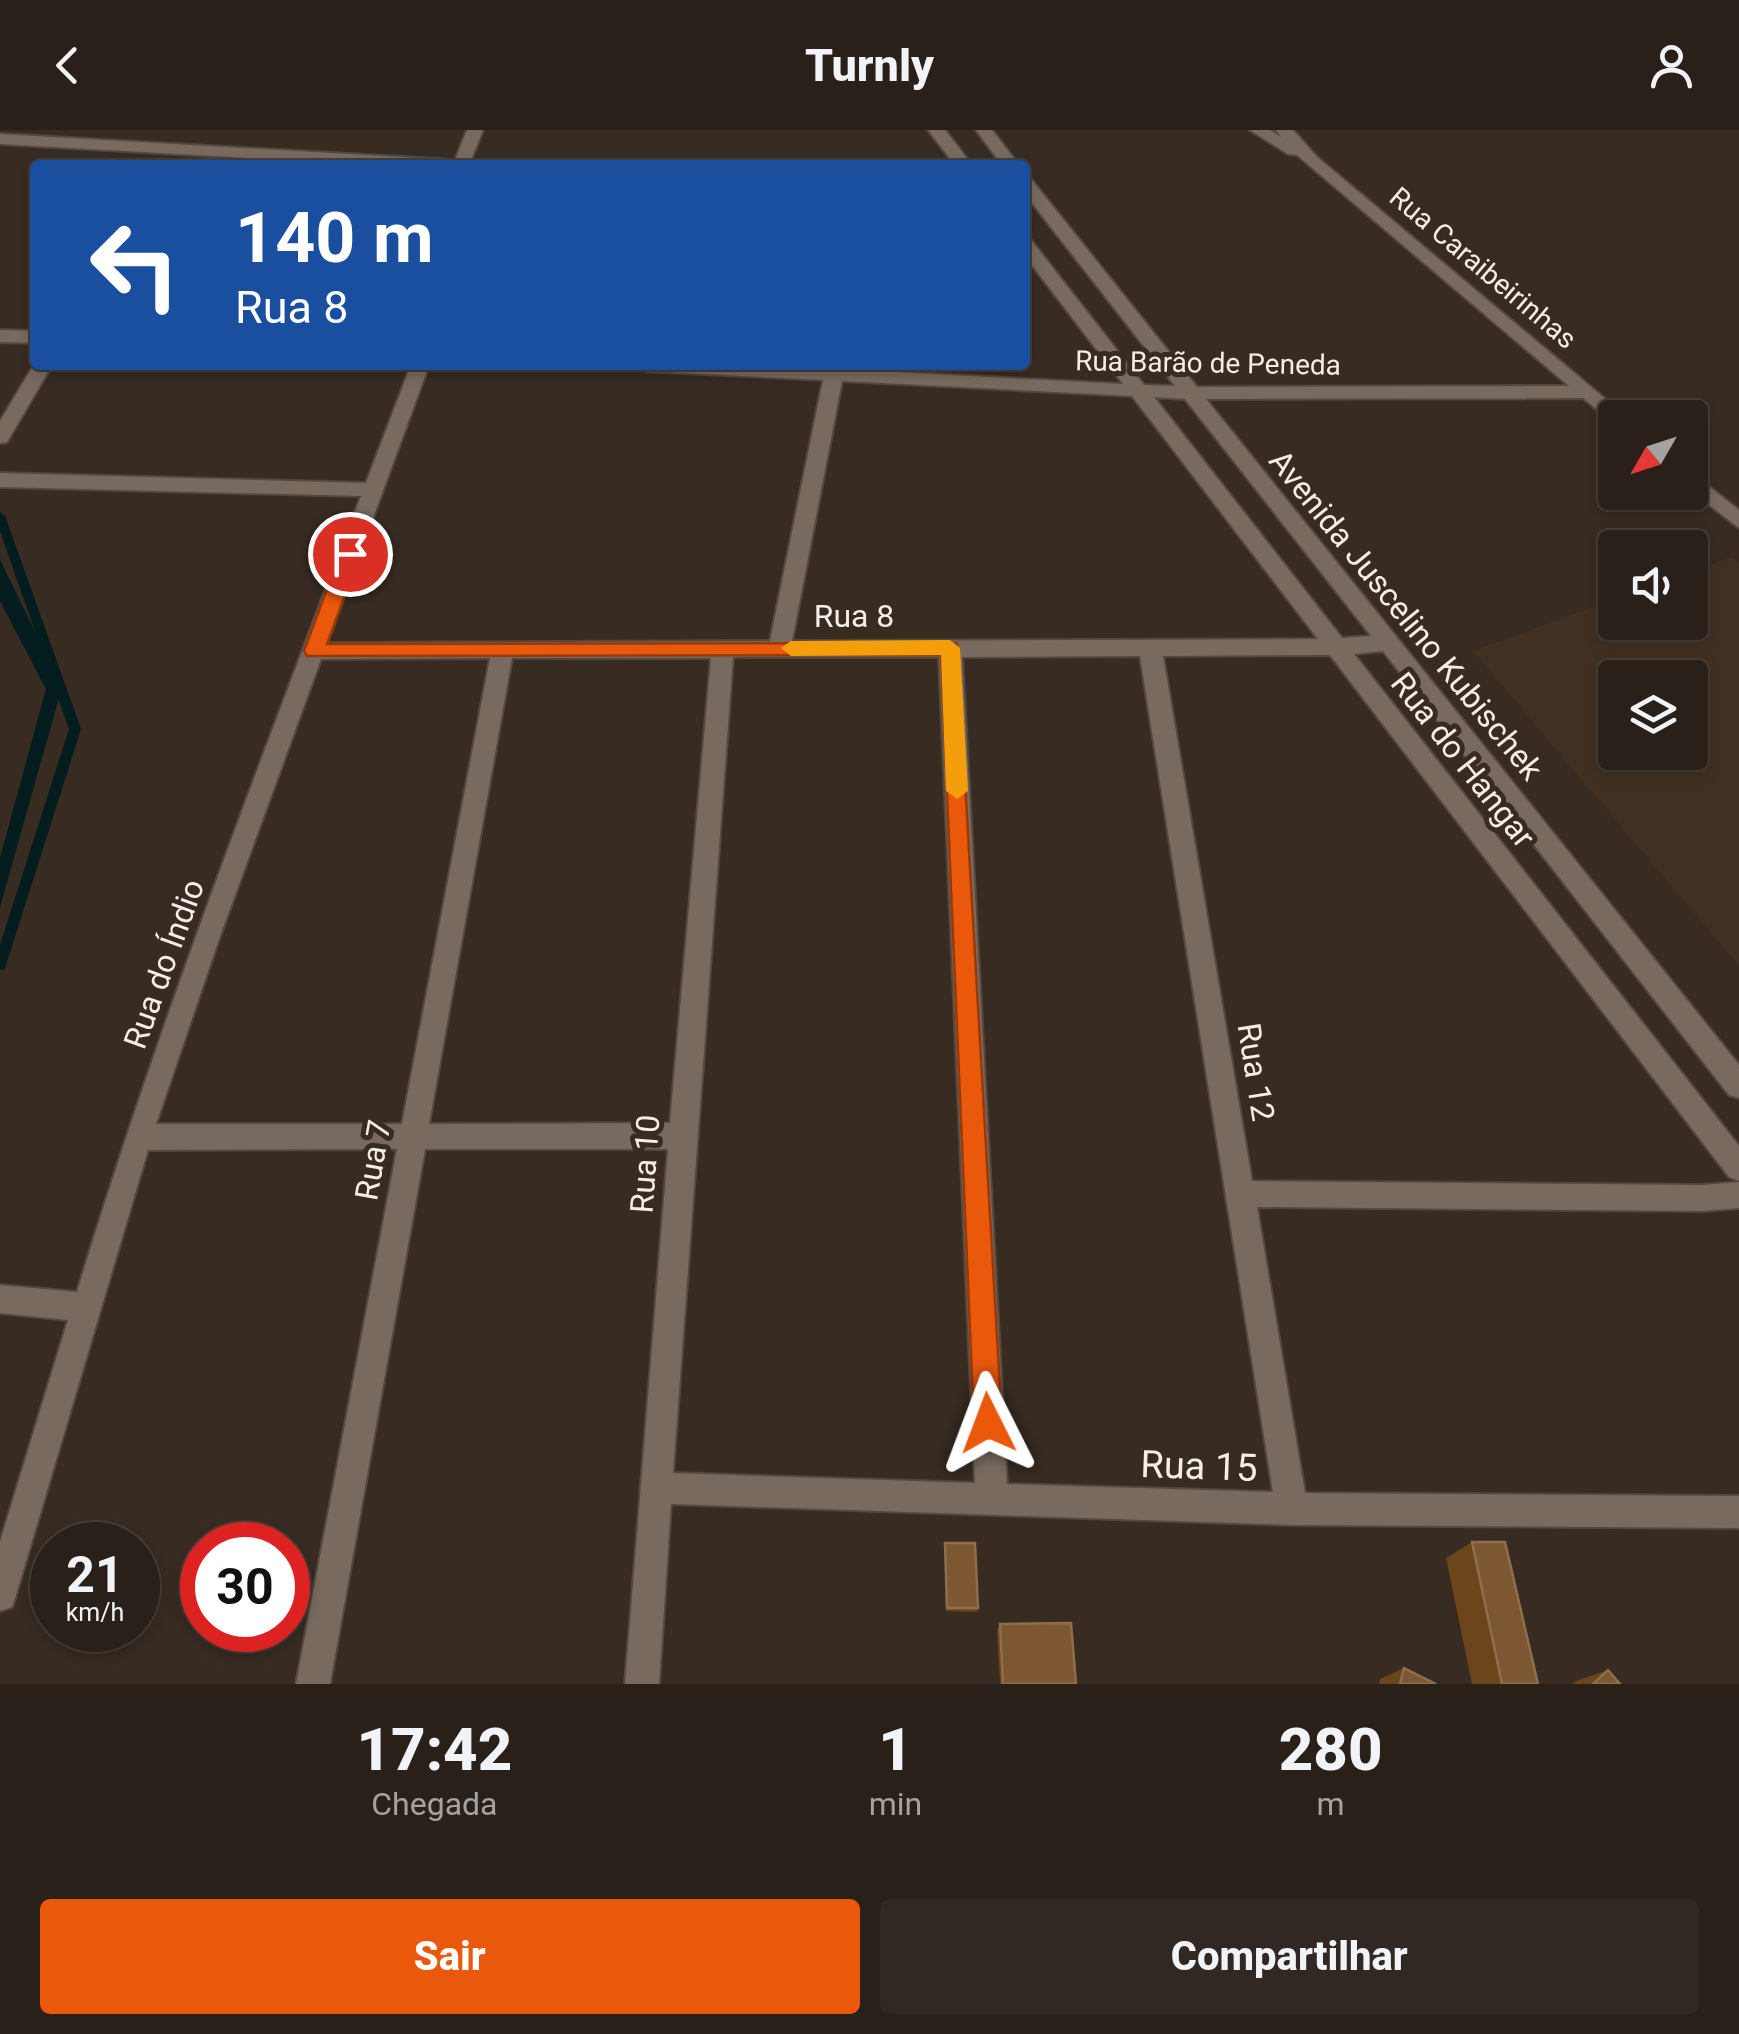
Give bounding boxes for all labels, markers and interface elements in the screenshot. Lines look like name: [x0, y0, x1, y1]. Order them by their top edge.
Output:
icon: back: [40, 38, 95, 93]
icon: person: [1644, 38, 1699, 93]
text: Turnly: [805, 39, 934, 92]
street label: Rua Caraibeirinhas: [1383, 180, 1583, 356]
text: 140 m: [235, 197, 434, 279]
icon: left: [70, 200, 200, 330]
text: Rua 8: [235, 281, 348, 334]
street label: Rua Barão de Peneda: [1075, 344, 1341, 382]
north arrow: [1598, 400, 1708, 510]
map controls: [1598, 400, 1708, 770]
street label: Avenida Juscelino Kubischek: [1261, 442, 1551, 788]
pin: [308, 512, 393, 597]
icon: arrive: [323, 527, 378, 582]
button: sound: [1598, 530, 1708, 640]
street label: Rua 8: [814, 597, 894, 635]
button: layers: [1598, 660, 1708, 770]
street label: Rua do Hangar: [1383, 665, 1543, 855]
street label: Rua do Índio: [116, 874, 212, 1054]
street label: Rua 12: [1230, 1020, 1282, 1124]
street label: Rua 10: [623, 1113, 667, 1215]
street label: Rua 7: [347, 1117, 399, 1203]
position arrow: [936, 1371, 1040, 1475]
street label: Rua 15: [1140, 1442, 1258, 1490]
speed limit sign: 30: [180, 1522, 310, 1652]
text: 21: [66, 1546, 124, 1604]
text: km/h: [66, 1598, 124, 1627]
text: 17:42: [356, 1714, 512, 1785]
text: 1: [878, 1714, 913, 1785]
text: 280: [1279, 1714, 1383, 1785]
text: Chegada: [371, 1785, 498, 1823]
text: min: [869, 1785, 922, 1823]
text: m: [1317, 1785, 1345, 1823]
button: Sair: [40, 1899, 860, 2014]
button: Compartilhar: [880, 1899, 1699, 2014]

